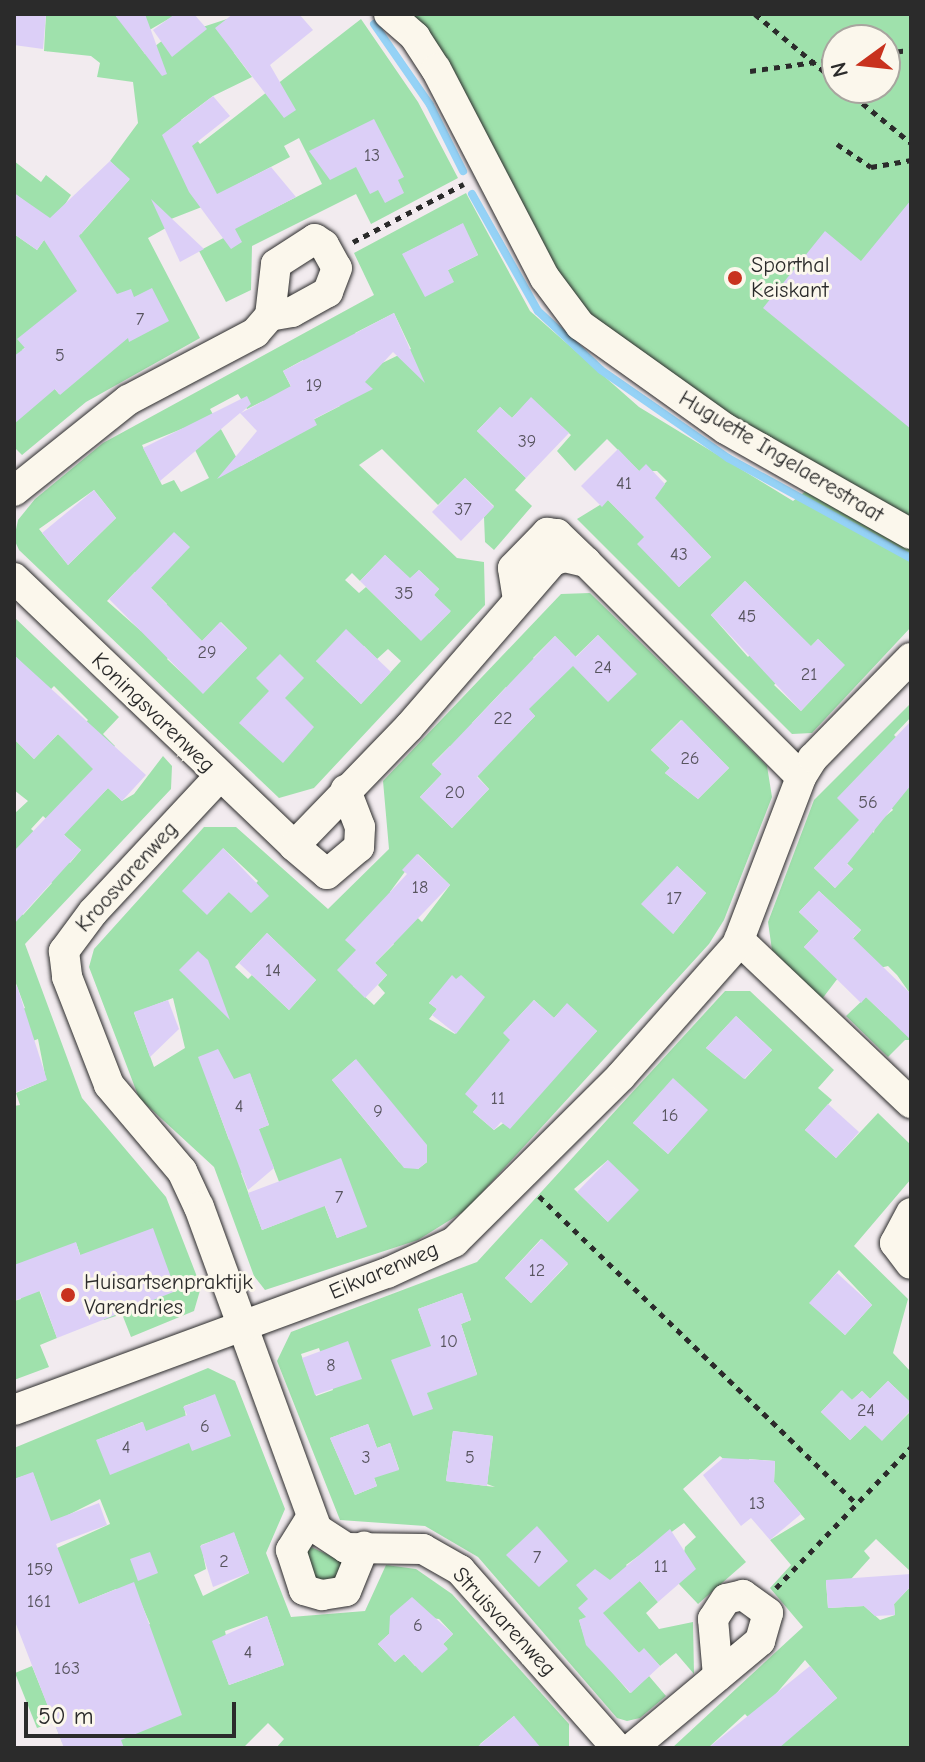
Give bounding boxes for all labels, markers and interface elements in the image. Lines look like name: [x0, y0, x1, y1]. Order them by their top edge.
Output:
north arrow: [821, 24, 901, 104]
text: N: [825, 59, 854, 80]
house number: 13: [364, 145, 380, 167]
place label: Sporthal Keiskant: [751, 252, 829, 304]
marker: Sporthal Keiskant: [726, 269, 744, 287]
house number: 7: [136, 309, 144, 331]
house number: 5: [55, 345, 65, 367]
house number: 19: [306, 375, 322, 397]
street label: Huguette Ingelaerestraat: [674, 385, 888, 529]
house number: 39: [518, 431, 536, 453]
house number: 41: [616, 473, 632, 495]
house number: 37: [454, 499, 472, 521]
house number: 43: [670, 544, 688, 566]
house number: 35: [395, 583, 413, 605]
house number: 45: [738, 606, 756, 628]
house number: 29: [198, 642, 216, 664]
street label: Koningsvarenweg: [86, 648, 220, 778]
house number: 24: [594, 657, 612, 679]
house number: 21: [801, 664, 817, 686]
house number: 22: [494, 708, 512, 730]
house number: 26: [680, 748, 700, 770]
house number: 20: [445, 782, 465, 804]
house number: 56: [858, 792, 878, 814]
street label: Kroosvarenweg: [70, 816, 184, 938]
house number: 18: [412, 877, 428, 899]
house number: 17: [666, 888, 682, 910]
house number: 14: [265, 960, 281, 982]
house number: 11: [491, 1088, 505, 1110]
house number: 4: [235, 1096, 243, 1118]
house number: 9: [373, 1101, 383, 1123]
house number: 16: [662, 1105, 678, 1127]
house number: 7: [335, 1187, 343, 1209]
street label: Eikvarenweg: [325, 1236, 443, 1306]
house number: 12: [529, 1260, 545, 1282]
place label: Huisartsenpraktijk Varendries: [84, 1269, 253, 1320]
marker: Huisartsenpraktijk Varendries: [59, 1286, 77, 1304]
house number: 10: [440, 1331, 458, 1353]
house number: 8: [326, 1355, 336, 1377]
house number: 24: [857, 1400, 875, 1422]
house number: 6: [200, 1416, 210, 1438]
house number: 4: [122, 1437, 130, 1459]
house number: 3: [361, 1447, 371, 1469]
house number: 5: [465, 1447, 475, 1469]
house number: 13: [749, 1493, 765, 1515]
house number: 7: [533, 1547, 541, 1569]
house number: 2: [219, 1551, 229, 1573]
house number: 11: [654, 1556, 668, 1578]
house number: 159: [27, 1559, 53, 1581]
street label: Struisvarenweg: [447, 1562, 561, 1682]
house number: 161: [27, 1591, 51, 1613]
house number: 6: [413, 1615, 423, 1637]
house number: 4: [244, 1642, 252, 1664]
house number: 163: [54, 1658, 80, 1680]
scale bar: [28, 1686, 240, 1736]
text: 50 m: [38, 1702, 94, 1730]

